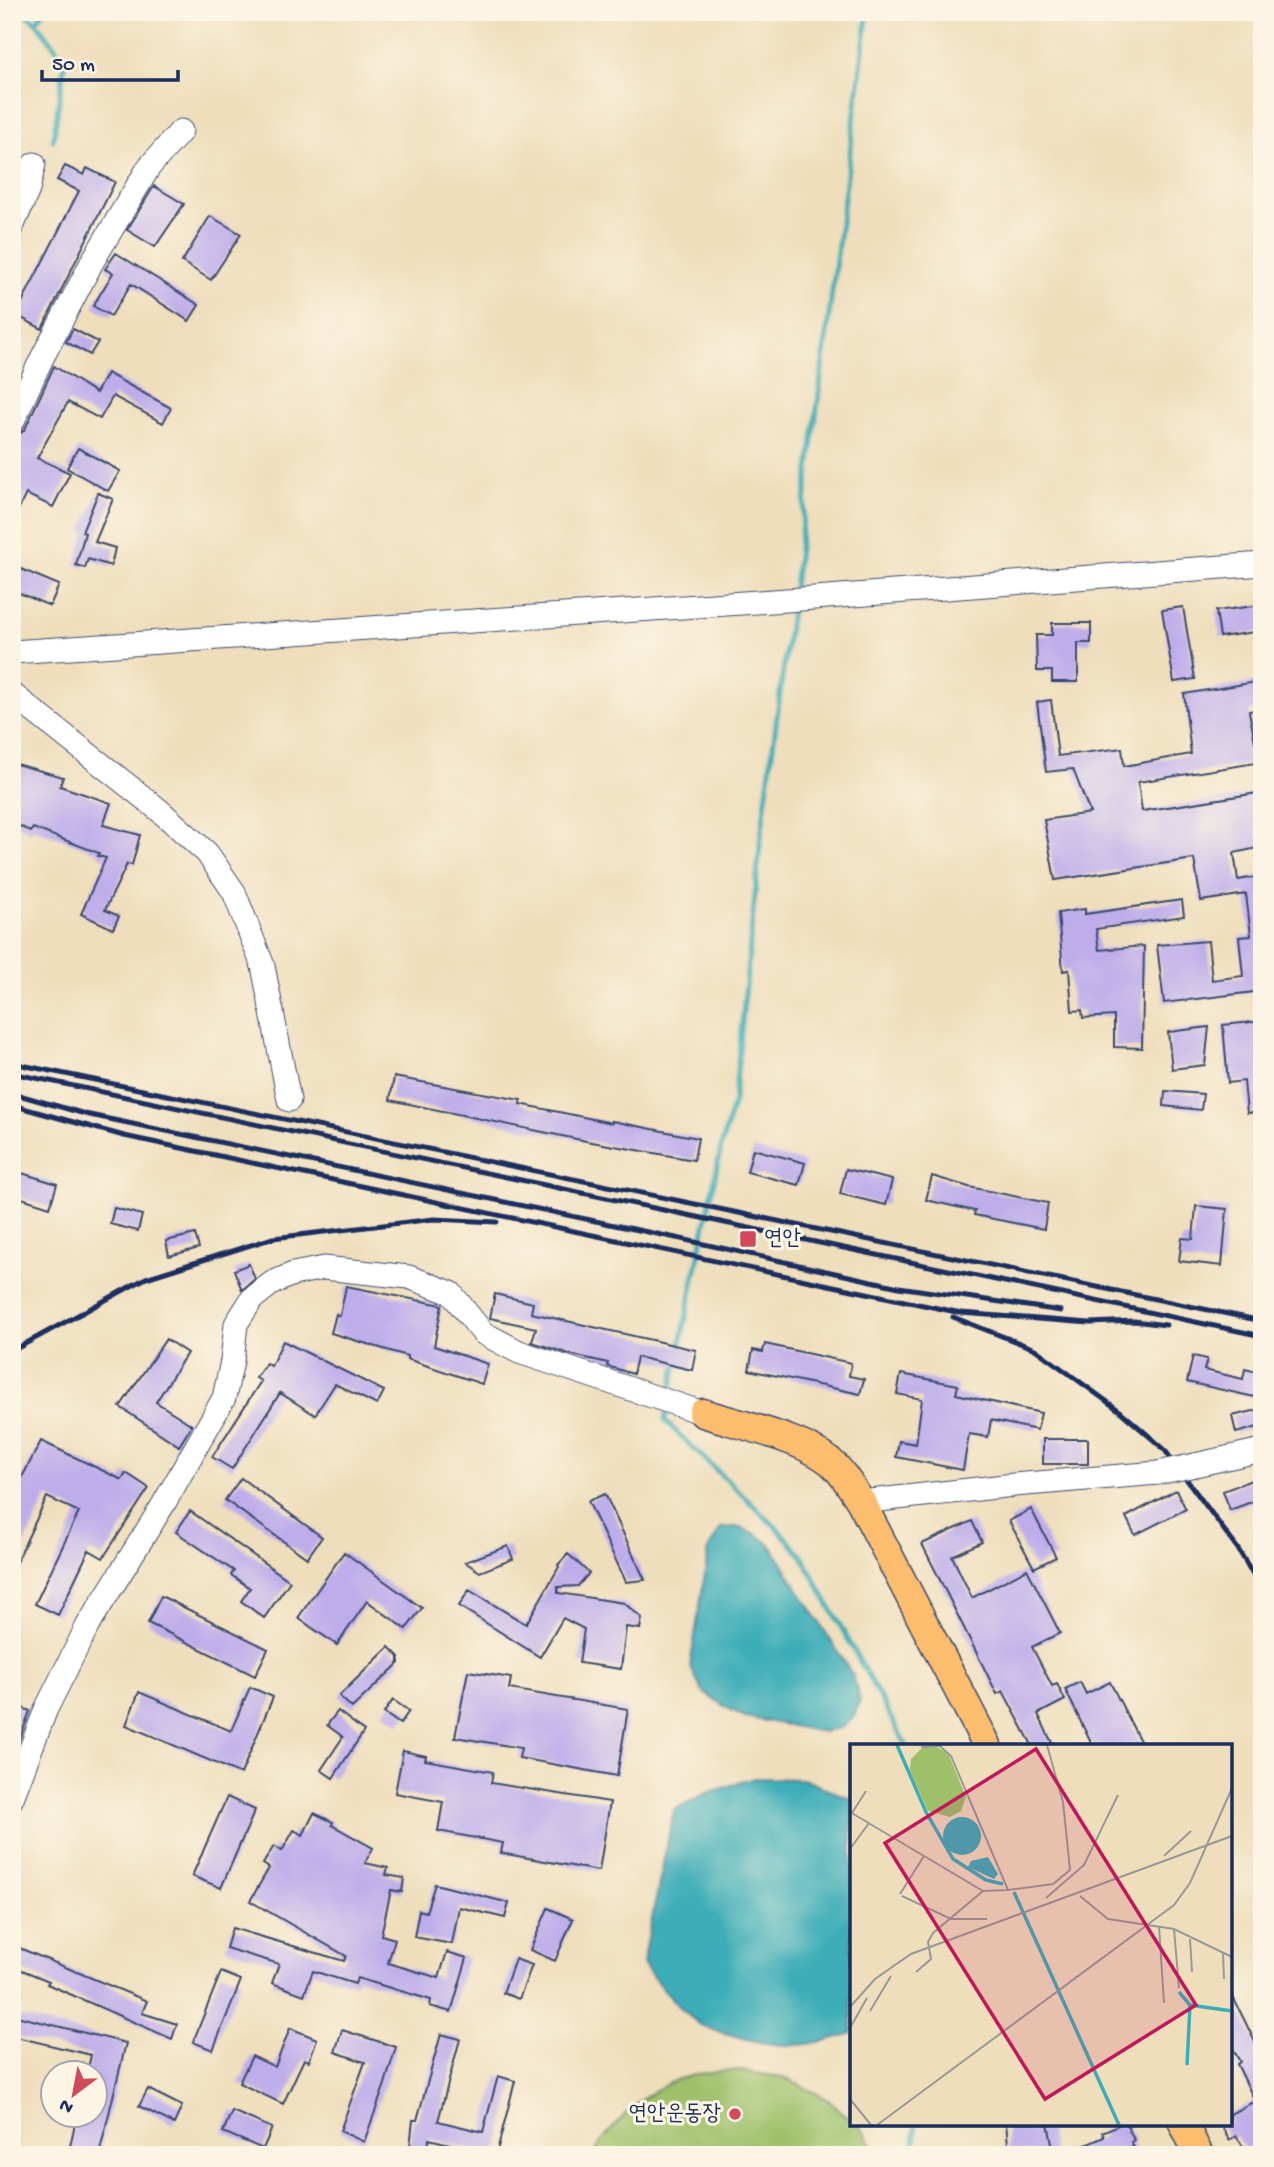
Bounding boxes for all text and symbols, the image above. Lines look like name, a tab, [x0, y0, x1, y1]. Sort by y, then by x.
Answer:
scale bar	[42, 38, 178, 82]
text: 50 m	[52, 54, 95, 79]
place label: 연안	[764, 1226, 801, 1253]
marker: 연안	[738, 1229, 758, 1249]
inset map	[850, 1744, 1232, 2125]
north arrow	[38, 2058, 108, 2128]
text: N	[55, 2092, 78, 2118]
place label: 연안운동장	[628, 2101, 721, 2128]
marker: 연안운동장	[727, 2106, 743, 2122]

